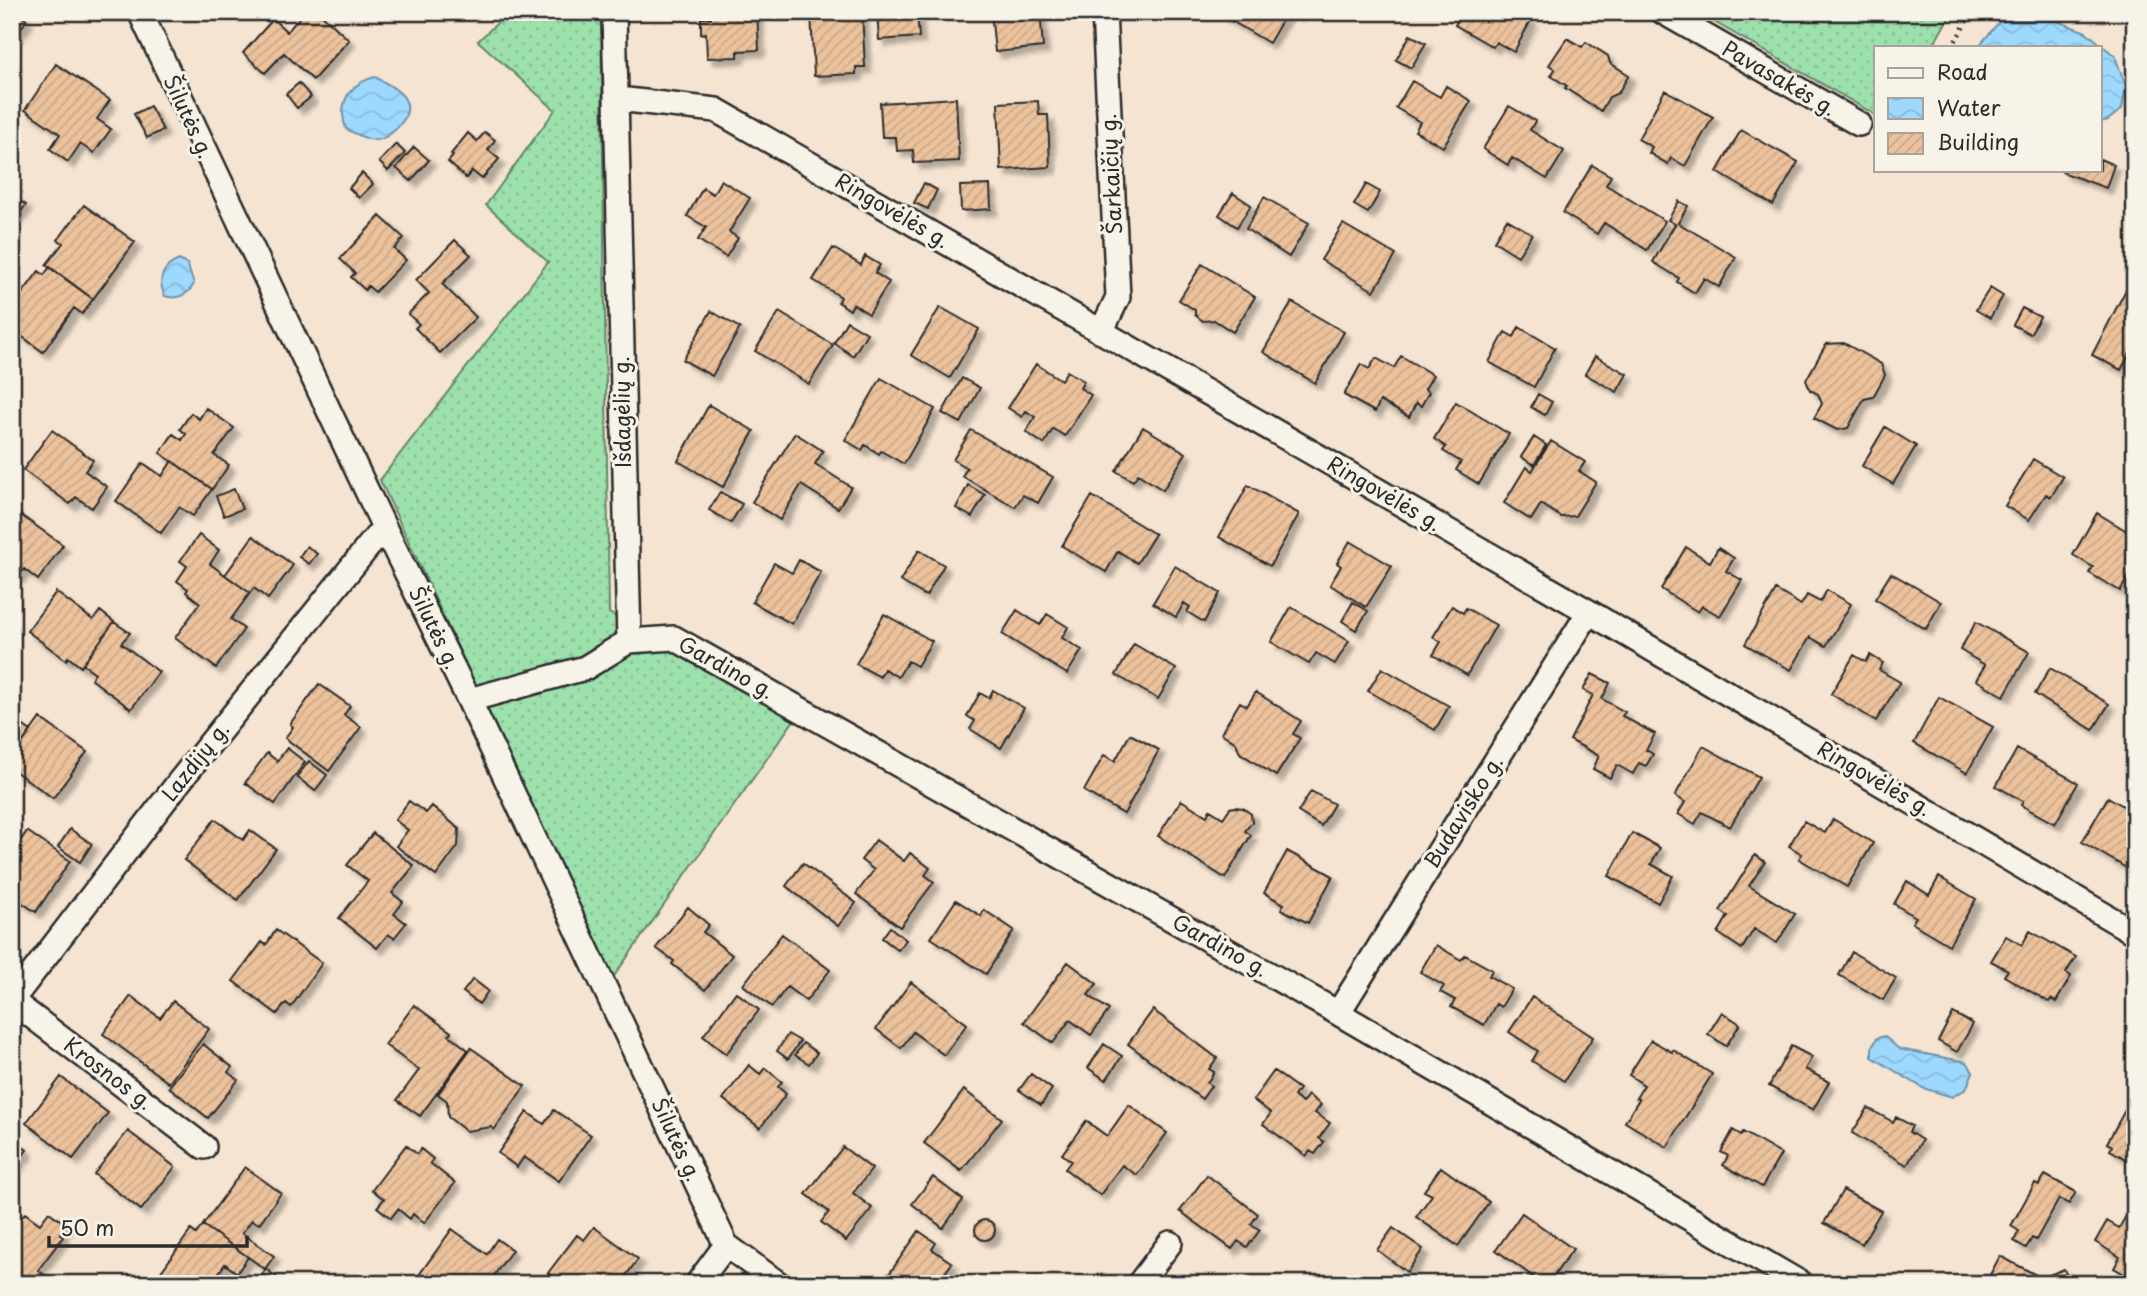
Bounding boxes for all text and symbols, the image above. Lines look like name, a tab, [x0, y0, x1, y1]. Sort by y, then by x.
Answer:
street label: Pavasakės g.	[1717, 32, 1843, 123]
legend	[1874, 46, 2102, 172]
text: Road	[1937, 55, 1988, 87]
street label: Šilutės g.	[157, 69, 223, 163]
text: Water	[1937, 91, 2001, 123]
street label: Šarkaičių g.	[1091, 113, 1129, 235]
text: Building	[1937, 125, 2019, 157]
street label: Ringovėlės g.	[830, 164, 956, 255]
street label: Išdagėlių g.	[604, 356, 638, 468]
street label: Ringovėlės g.	[1322, 447, 1448, 538]
street label: Šilutės g.	[402, 580, 470, 674]
street label: Gardino g.	[673, 627, 781, 706]
street label: Lazdijų g.	[153, 714, 236, 808]
street label: Ringovėlės g.	[1812, 732, 1938, 823]
street label: Budavisko g.	[1415, 748, 1510, 874]
street label: Gardino g.	[1167, 905, 1275, 984]
street label: Krosnos g.	[58, 1028, 161, 1117]
street label: Šilutės g.	[645, 1092, 711, 1186]
scale bar	[49, 1205, 247, 1249]
text: 50 m	[60, 1211, 114, 1243]

